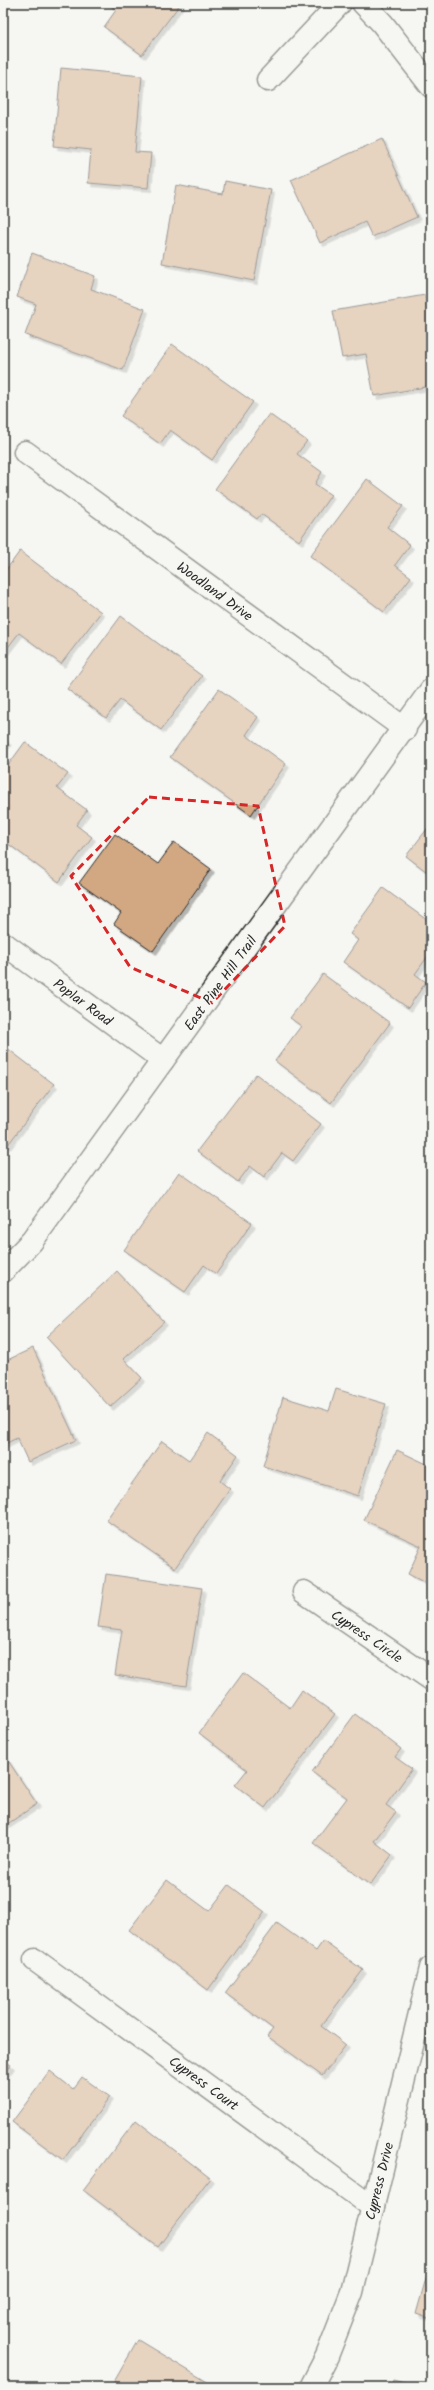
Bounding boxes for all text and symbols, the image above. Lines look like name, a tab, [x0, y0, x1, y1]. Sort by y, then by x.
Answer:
street label: Woodland Drive	[172, 556, 258, 628]
street label: East Pine Hill Trail	[179, 931, 263, 1036]
street label: Poplar Road	[48, 974, 118, 1033]
street label: Cypress Circle	[326, 1605, 407, 1669]
street label: Cypress Court	[164, 2051, 243, 2117]
street label: Cypress Drive	[360, 2139, 400, 2222]

